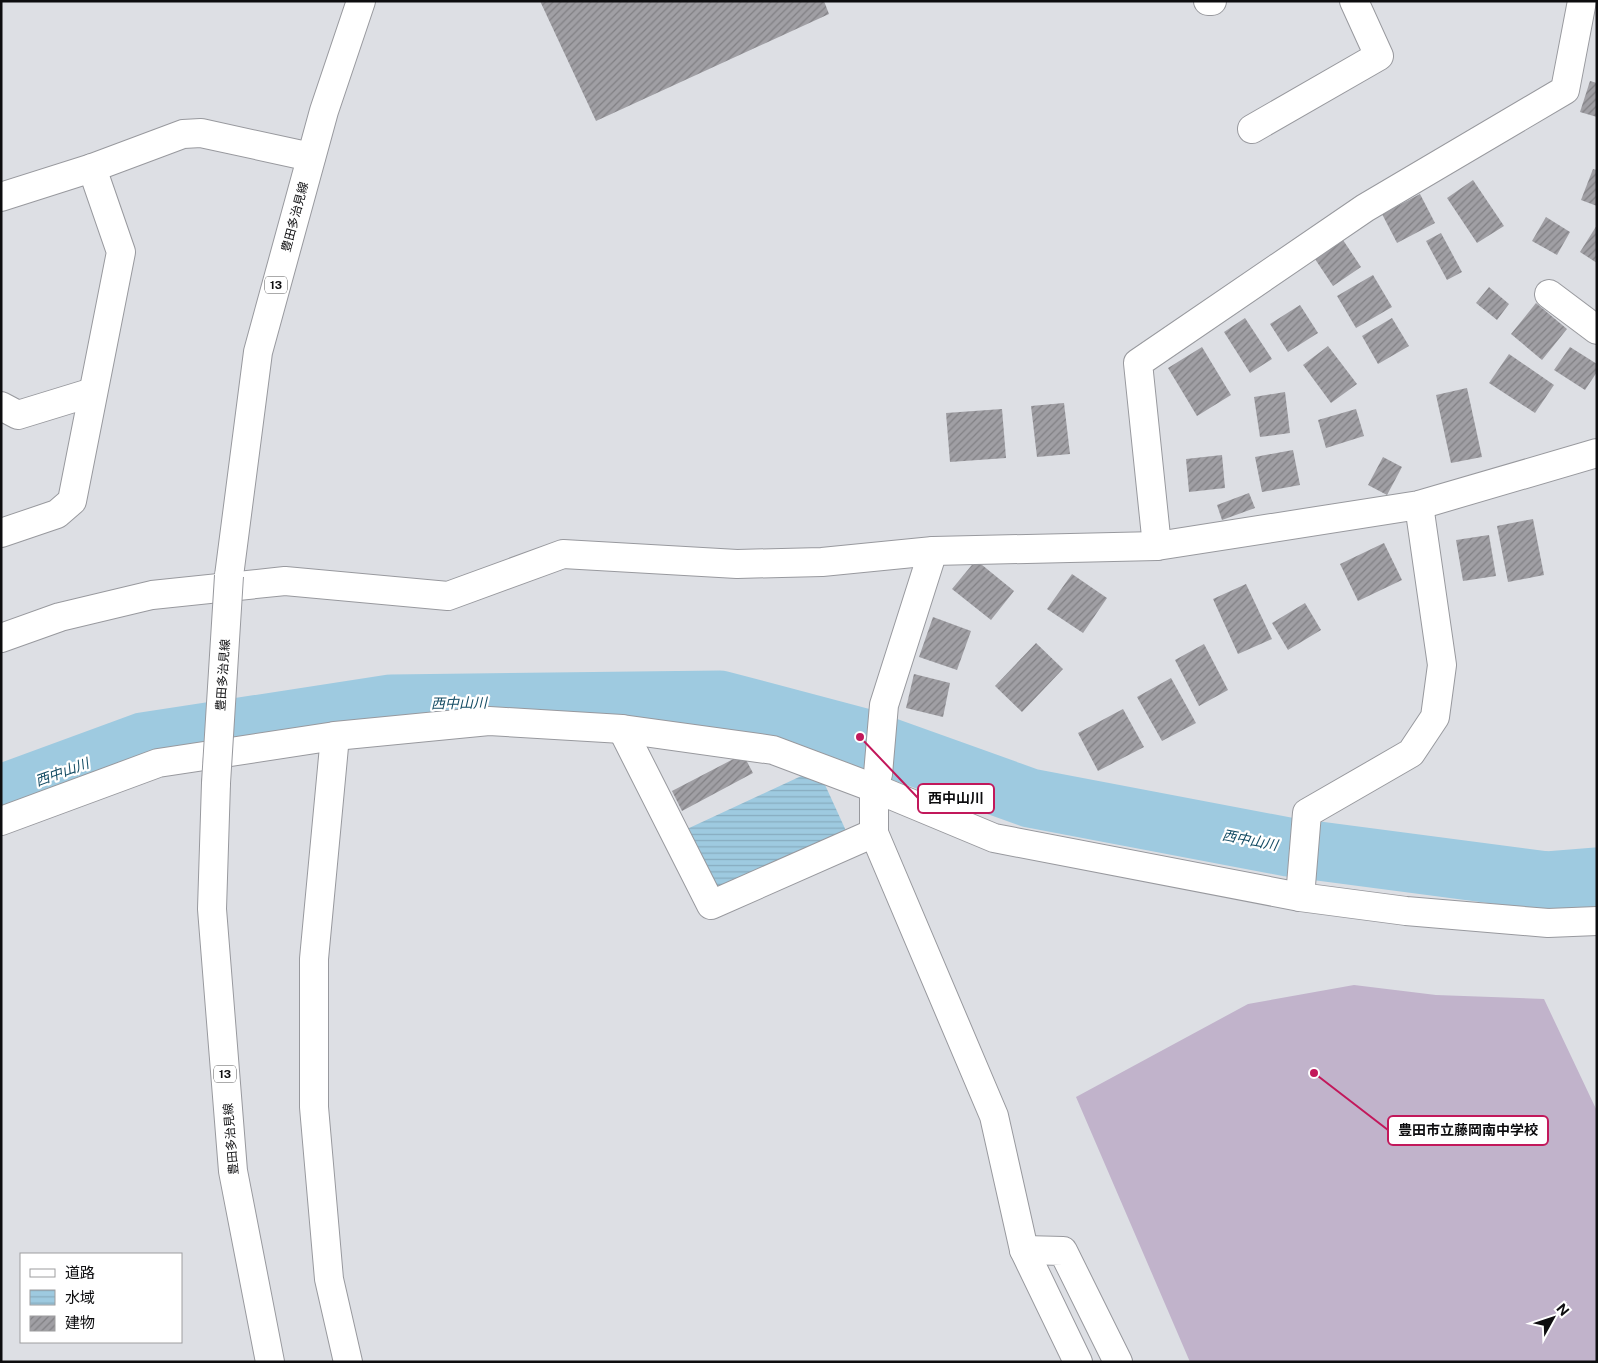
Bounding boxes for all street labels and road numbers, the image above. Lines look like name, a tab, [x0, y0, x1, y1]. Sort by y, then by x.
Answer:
street label: 豊田多治見線	[279, 180, 311, 254]
road number: 13	[265, 276, 287, 294]
street label: 豊田多治見線	[214, 639, 232, 711]
road number: 13	[214, 1066, 236, 1082]
street label: 豊田多治見線	[221, 1103, 241, 1175]

